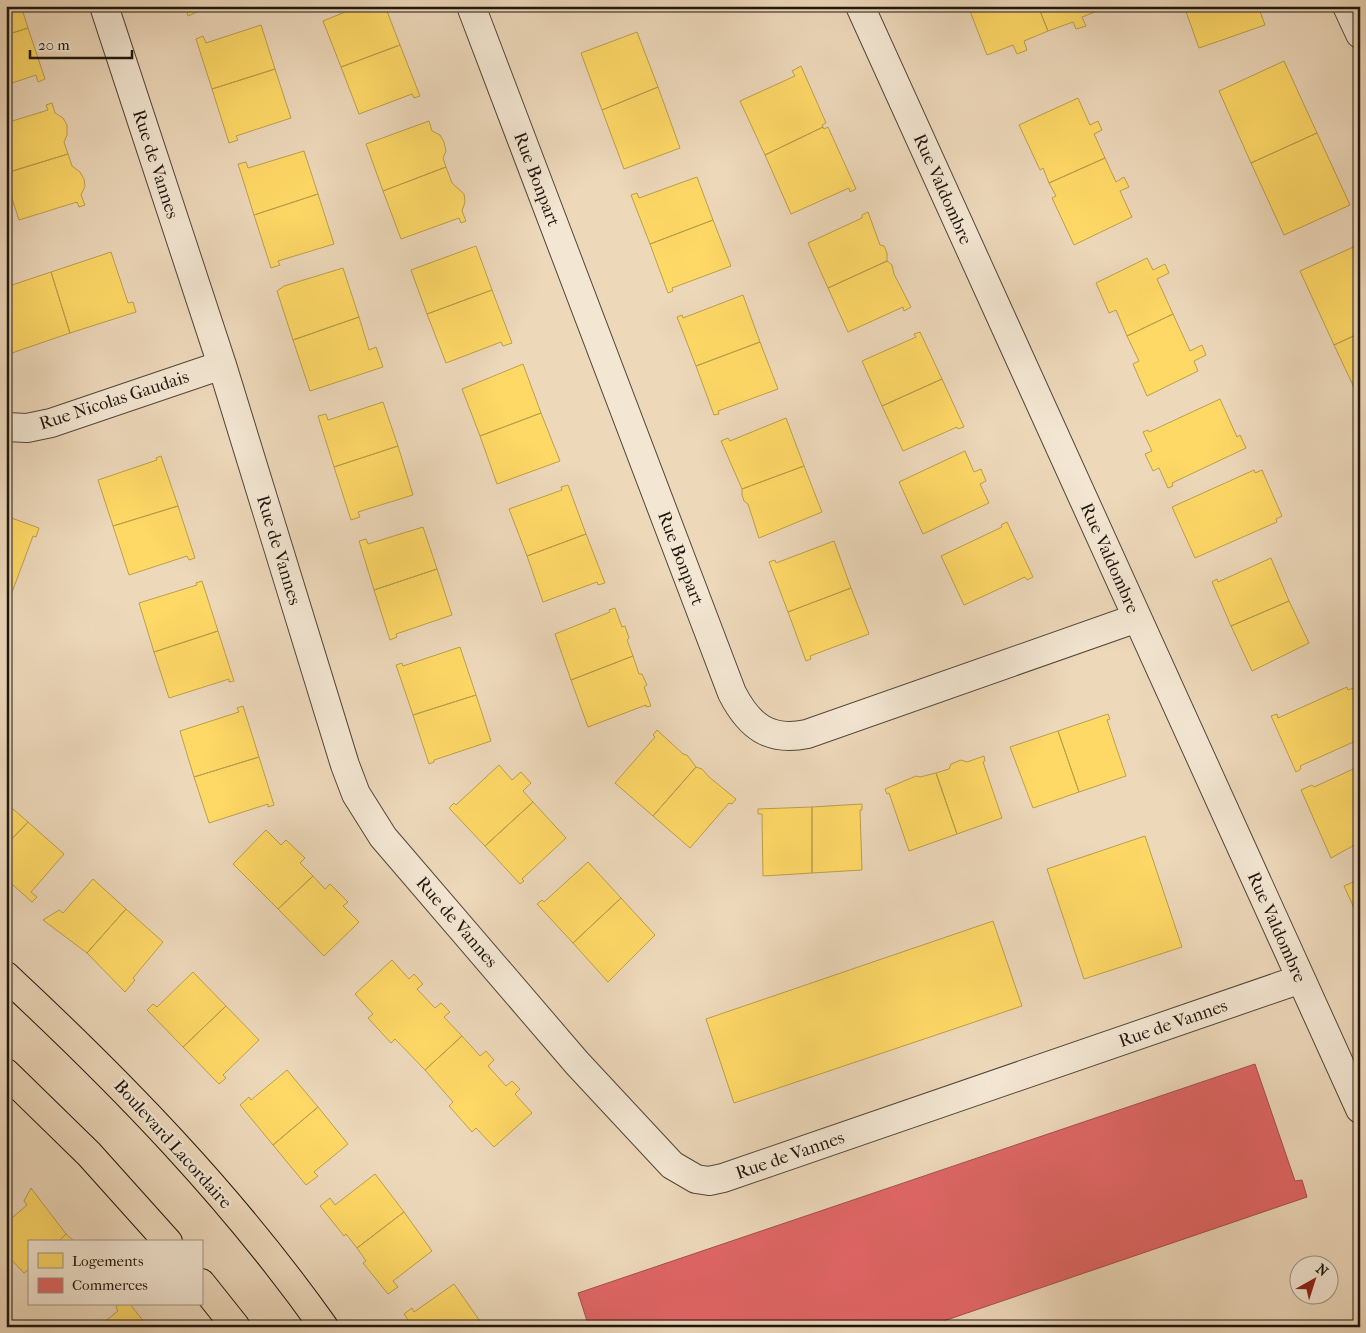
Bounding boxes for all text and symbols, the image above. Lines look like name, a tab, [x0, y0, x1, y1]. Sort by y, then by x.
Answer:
scale bar	[30, 28, 132, 60]
text: 20 m	[38, 36, 70, 54]
street label: Rue de Vannes	[128, 107, 183, 222]
street label: Rue Bonpart	[509, 129, 564, 230]
street label: Rue Valdombre	[909, 131, 976, 248]
street label: Rue Nicolas Gaudais	[37, 366, 192, 435]
street label: Rue de Vannes	[252, 493, 305, 608]
street label: Rue Valdombre	[1076, 500, 1143, 617]
street label: Rue Bonpart	[653, 508, 708, 609]
street label: Rue Valdombre	[1243, 869, 1310, 986]
street label: Rue de Vannes	[411, 873, 502, 972]
street label: Rue de Vannes	[1116, 995, 1231, 1052]
street label: Boulevard Lacordaire	[109, 1076, 236, 1213]
street label: Rue de Vannes	[733, 1127, 848, 1184]
legend	[28, 1240, 202, 1306]
text: Logements	[72, 1252, 144, 1270]
north arrow	[1288, 1256, 1338, 1306]
text: N	[1312, 1260, 1332, 1280]
text: Commerces	[72, 1276, 148, 1294]

